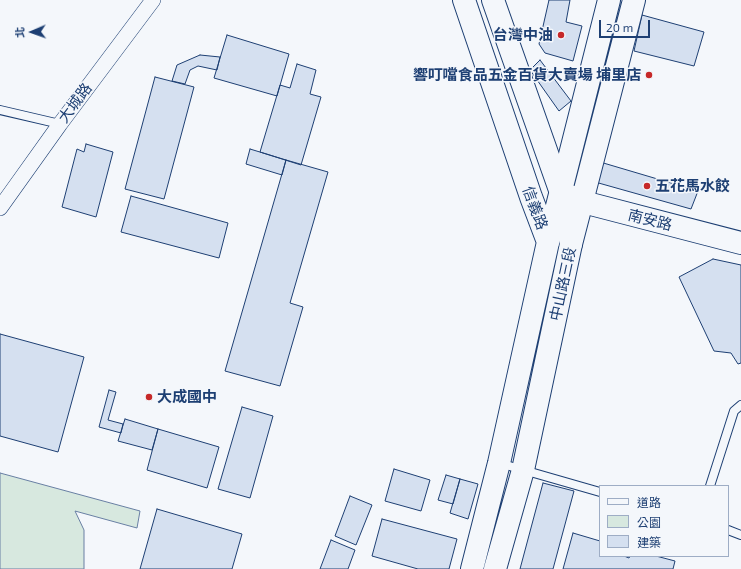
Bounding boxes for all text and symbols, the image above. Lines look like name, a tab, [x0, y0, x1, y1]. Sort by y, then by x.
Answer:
north arrow	[12, 12, 52, 52]
scale bar	[601, 12, 652, 38]
text: 20 m	[606, 20, 633, 34]
place label: 台灣中油	[493, 26, 553, 44]
text: 北	[13, 27, 26, 38]
marker: 台灣中油	[556, 30, 566, 40]
place label: 響叮噹食品五金百貨大賣場 埔里店	[413, 66, 641, 84]
marker: 響叮噹食品五金百貨大賣場 埔里店	[644, 70, 654, 80]
street label: 大城路	[54, 80, 96, 126]
place label: 五花馬水餃	[655, 177, 730, 195]
marker: 五花馬水餃	[642, 181, 652, 191]
street label: 信義路	[519, 184, 551, 232]
street label: 南安路	[626, 206, 674, 234]
street label: 中山路三段	[546, 245, 580, 323]
place label: 大成國中	[157, 388, 217, 406]
marker: 大成國中	[144, 392, 154, 402]
legend	[599, 485, 729, 557]
text: 道路	[637, 495, 661, 509]
text: 公園	[637, 515, 661, 529]
text: 建築	[637, 535, 661, 549]

